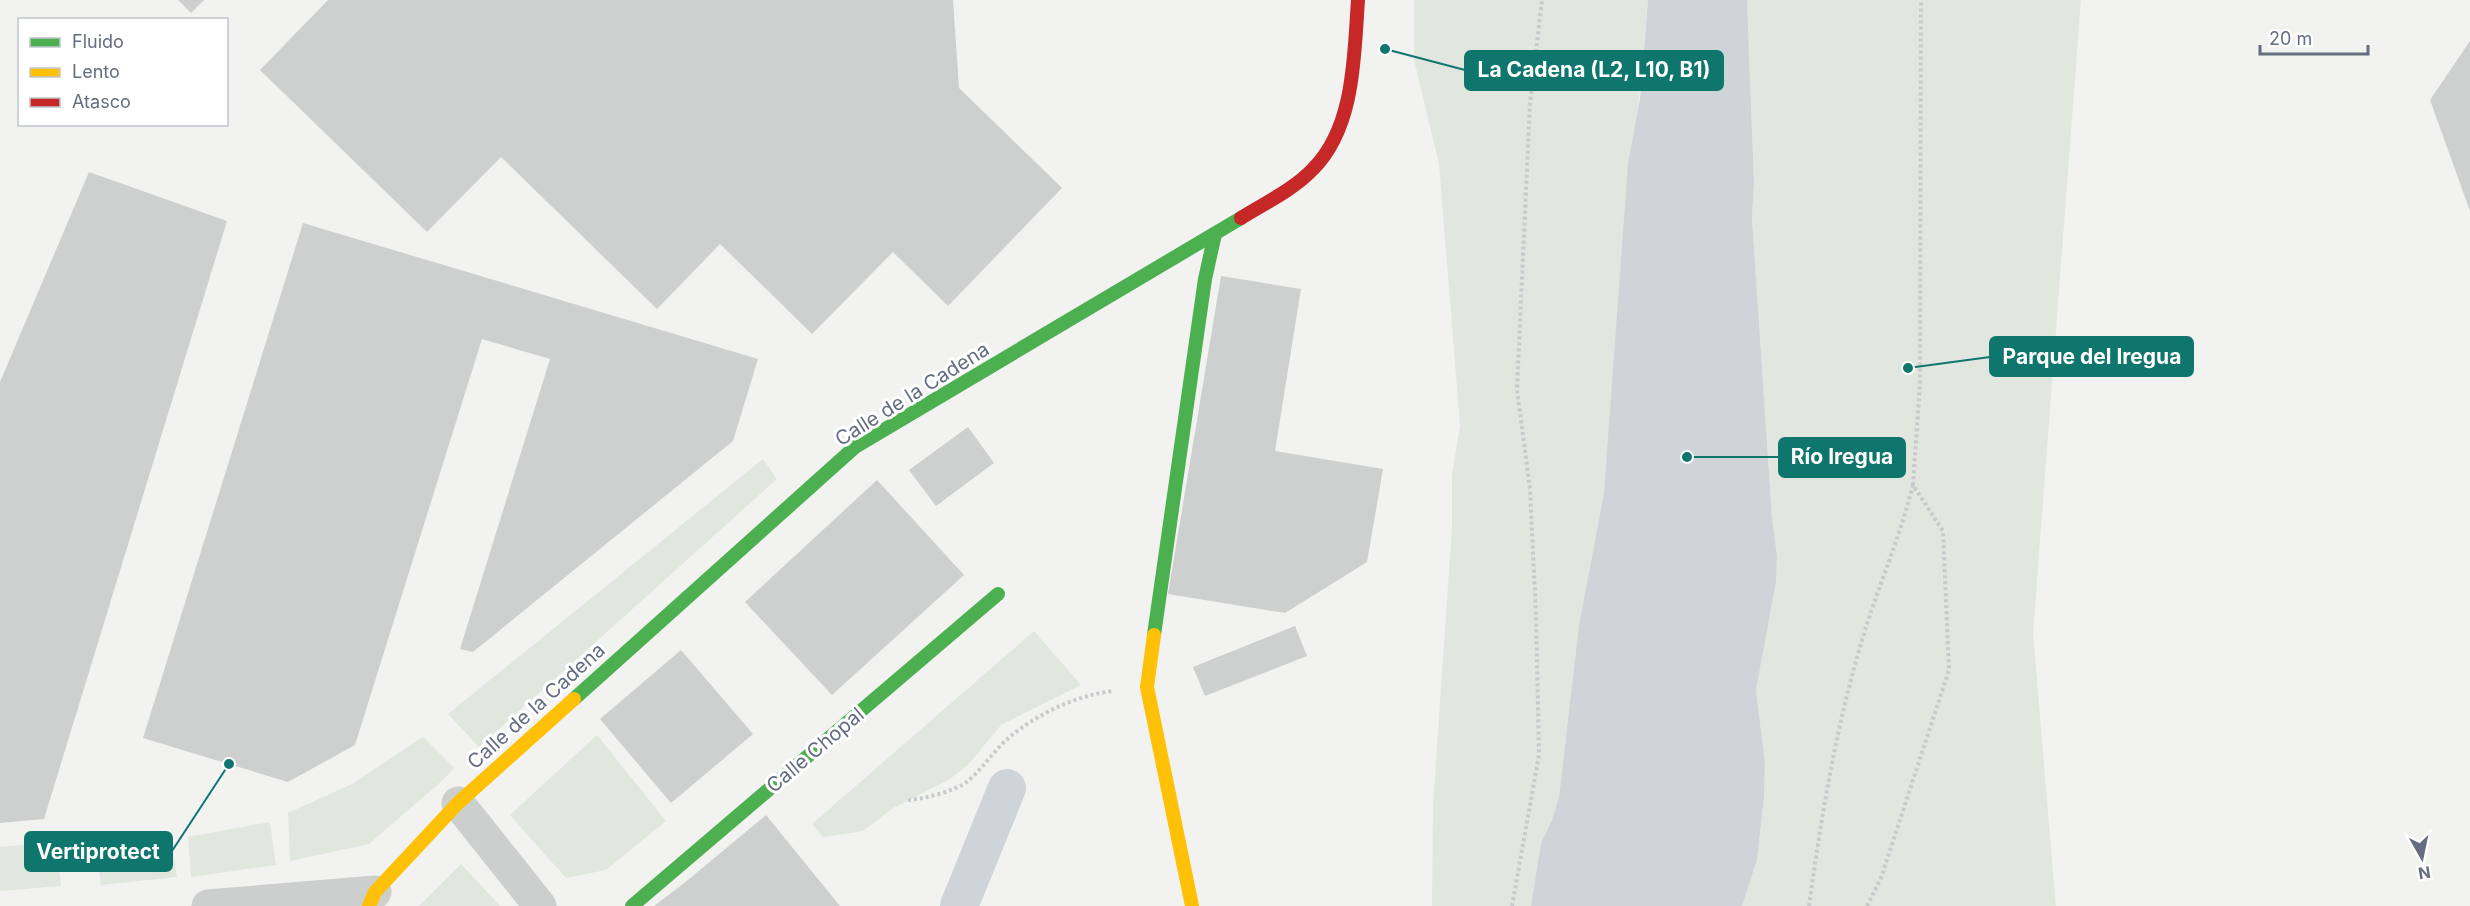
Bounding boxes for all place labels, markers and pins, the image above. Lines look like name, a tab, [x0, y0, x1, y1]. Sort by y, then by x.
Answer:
callout: La Cadena (L2, L10, B1)	[1465, 51, 1723, 90]
callout: Parque del Iregua	[1990, 337, 2193, 376]
callout: Río Iregua	[1779, 438, 1905, 477]
callout: Vertiprotect	[25, 832, 172, 871]

